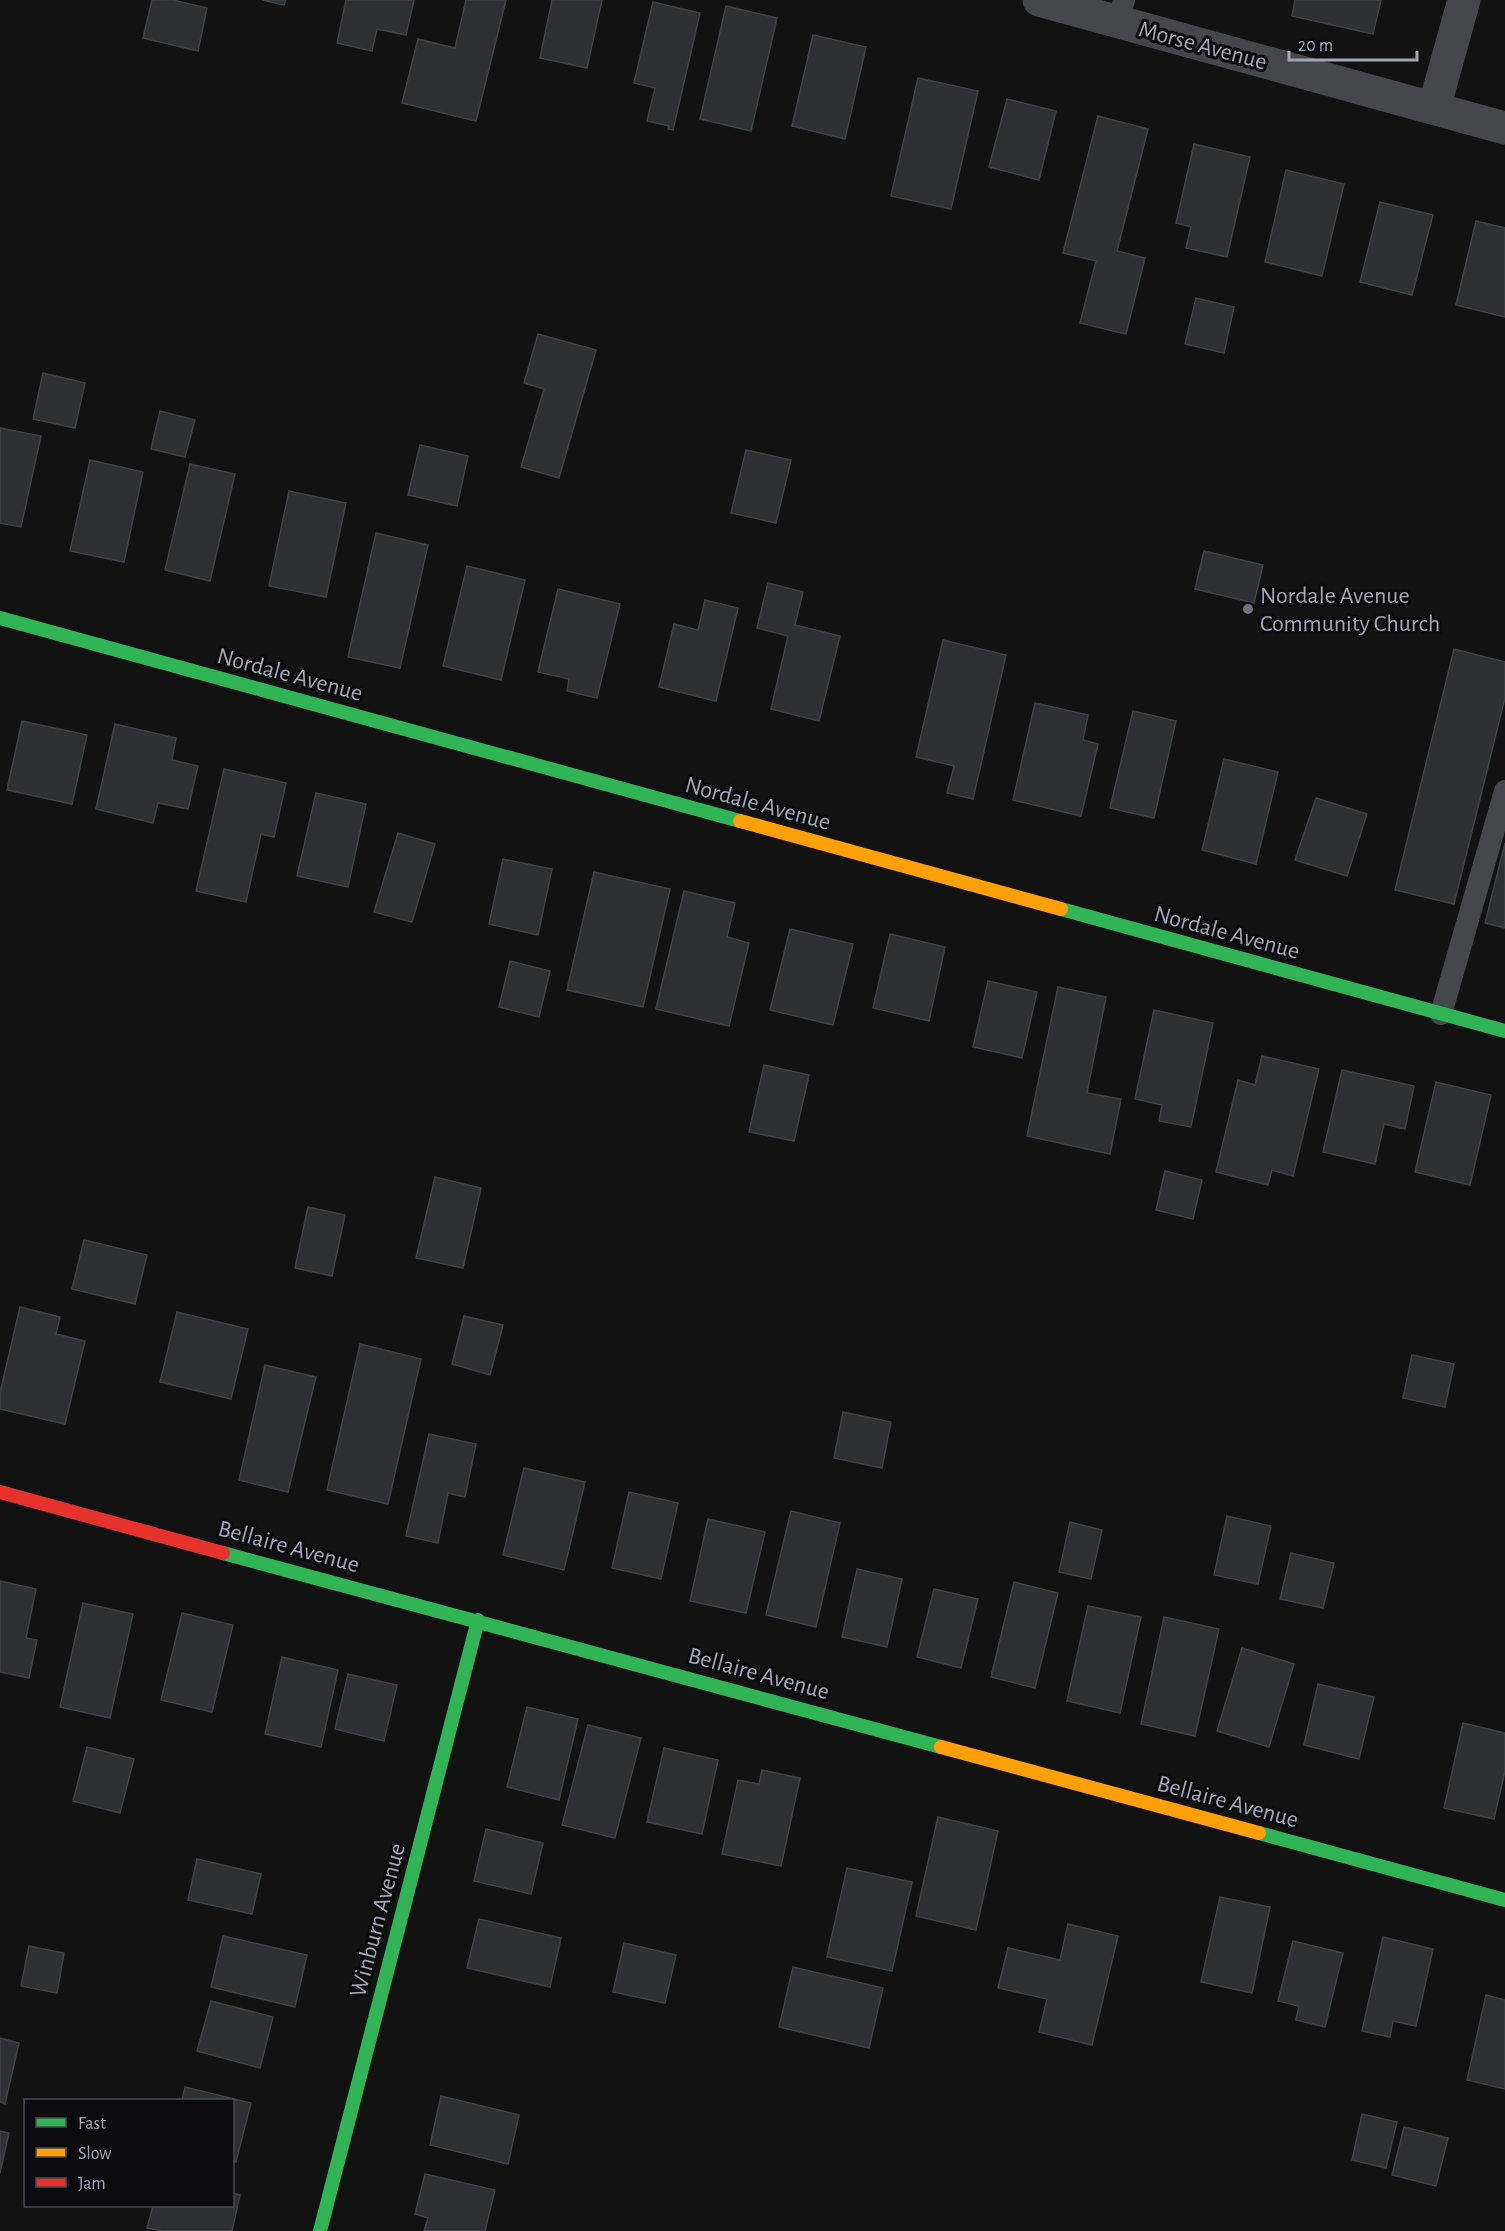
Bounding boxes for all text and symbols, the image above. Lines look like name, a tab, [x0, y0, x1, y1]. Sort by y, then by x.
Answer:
street label: Morse Avenue	[1136, 17, 1269, 75]
scale bar	[1289, 24, 1416, 62]
text: 20 m	[1298, 37, 1333, 55]
place label: Nordale Avenue Community Church	[1260, 584, 1440, 636]
marker: Nordale Avenue Community Church	[1241, 602, 1255, 616]
street label: Nordale Avenue	[214, 644, 365, 706]
street label: Nordale Avenue	[682, 773, 833, 835]
street label: Nordale Avenue	[1151, 902, 1302, 964]
street label: Bellaire Avenue	[216, 1517, 362, 1577]
street label: Bellaire Avenue	[686, 1644, 832, 1704]
street label: Bellaire Avenue	[1155, 1772, 1301, 1832]
street label: Winburn Avenue	[346, 1841, 410, 2000]
legend	[24, 2099, 234, 2207]
text: Fast	[78, 2115, 106, 2133]
text: Slow	[78, 2145, 111, 2163]
text: Jam	[78, 2175, 106, 2193]

